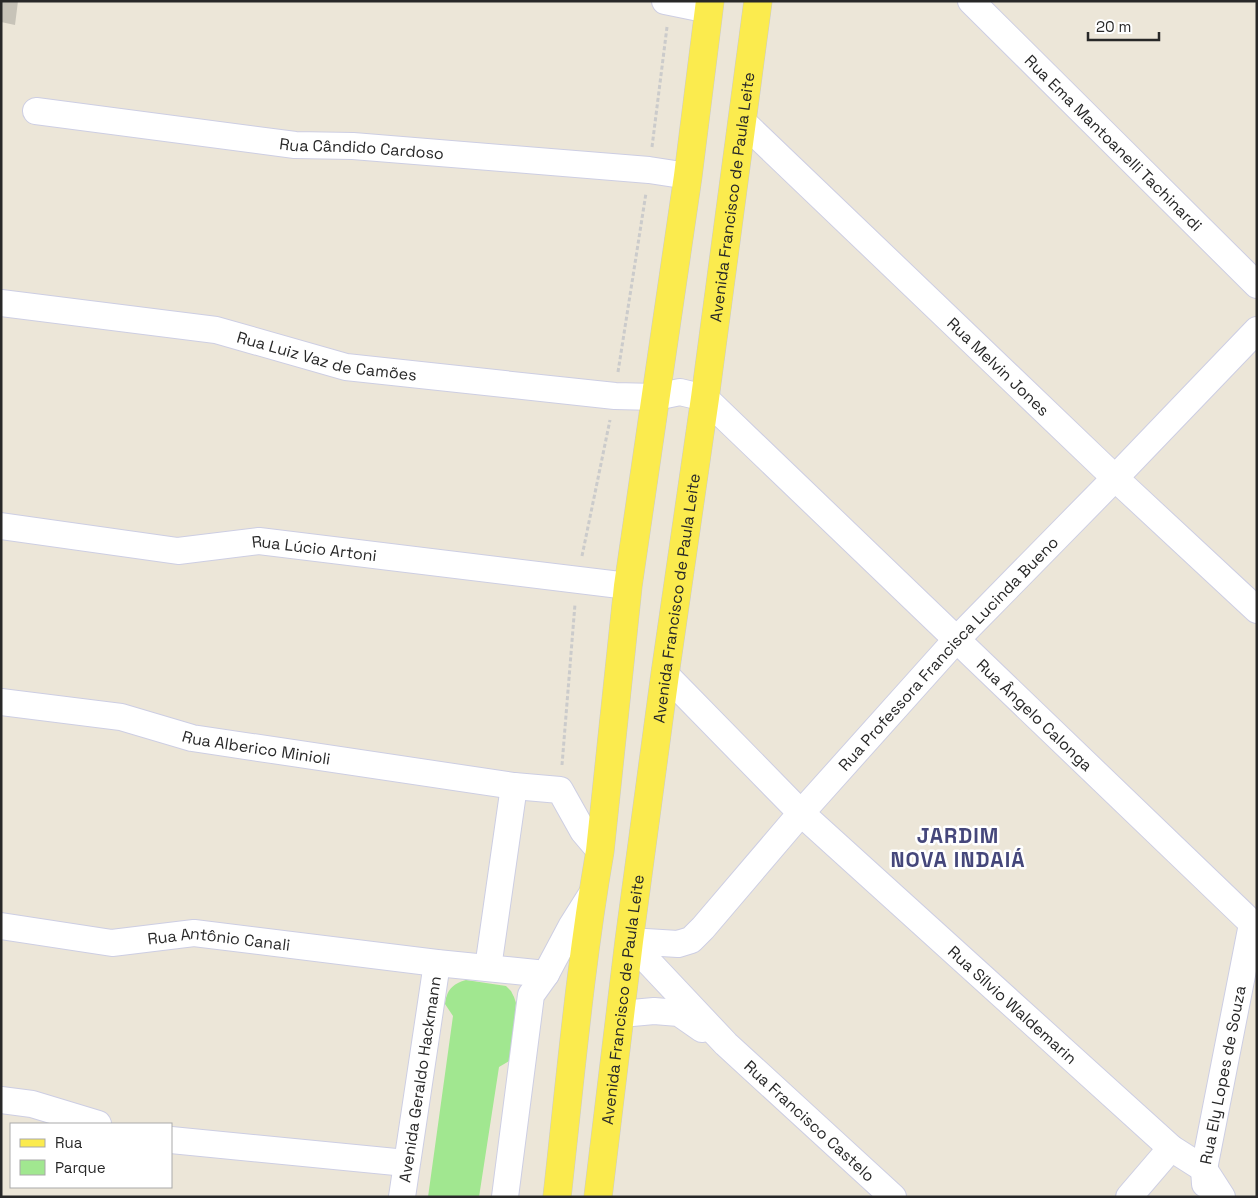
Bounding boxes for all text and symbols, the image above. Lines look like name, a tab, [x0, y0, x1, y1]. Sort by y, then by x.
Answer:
scale bar	[1088, 10, 1159, 42]
text: 20 m	[1096, 17, 1131, 36]
street label: Rua Ema Mantoanelli Tachinardi	[1020, 50, 1207, 236]
street label: Avenida Francisco de Paula Leite	[705, 71, 759, 323]
street label: Rua Cândido Cardoso	[278, 133, 445, 164]
street label: Rua Melvin Jones	[943, 313, 1054, 421]
street label: Rua Luiz Vaz de Camões	[235, 327, 418, 386]
street label: Avenida Francisco de Paula Leite	[649, 472, 705, 724]
street label: Rua Lúcio Artoni	[251, 531, 378, 566]
street label: Rua Professora Francisca Lucinda Bueno	[834, 532, 1063, 775]
street label: Rua Ângelo Calonga	[972, 654, 1097, 776]
street label: Rua Alberico Minioli	[179, 726, 332, 769]
district label: JARDIM NOVA INDAIÁ	[890, 822, 1026, 873]
street label: Avenida Francisco de Paula Leite	[597, 873, 649, 1126]
street label: Rua Antônio Canali	[146, 923, 291, 956]
street label: Rua Sílvio Waldemarin	[943, 941, 1081, 1069]
street label: Avenida Geraldo Hackmann	[394, 975, 446, 1184]
street label: Rua Ely Lopes de Souza	[1195, 984, 1251, 1166]
street label: Rua Francisco Castelo	[740, 1056, 879, 1186]
legend	[10, 1123, 172, 1188]
text: Rua	[55, 1133, 83, 1152]
text: Parque	[55, 1158, 106, 1177]

